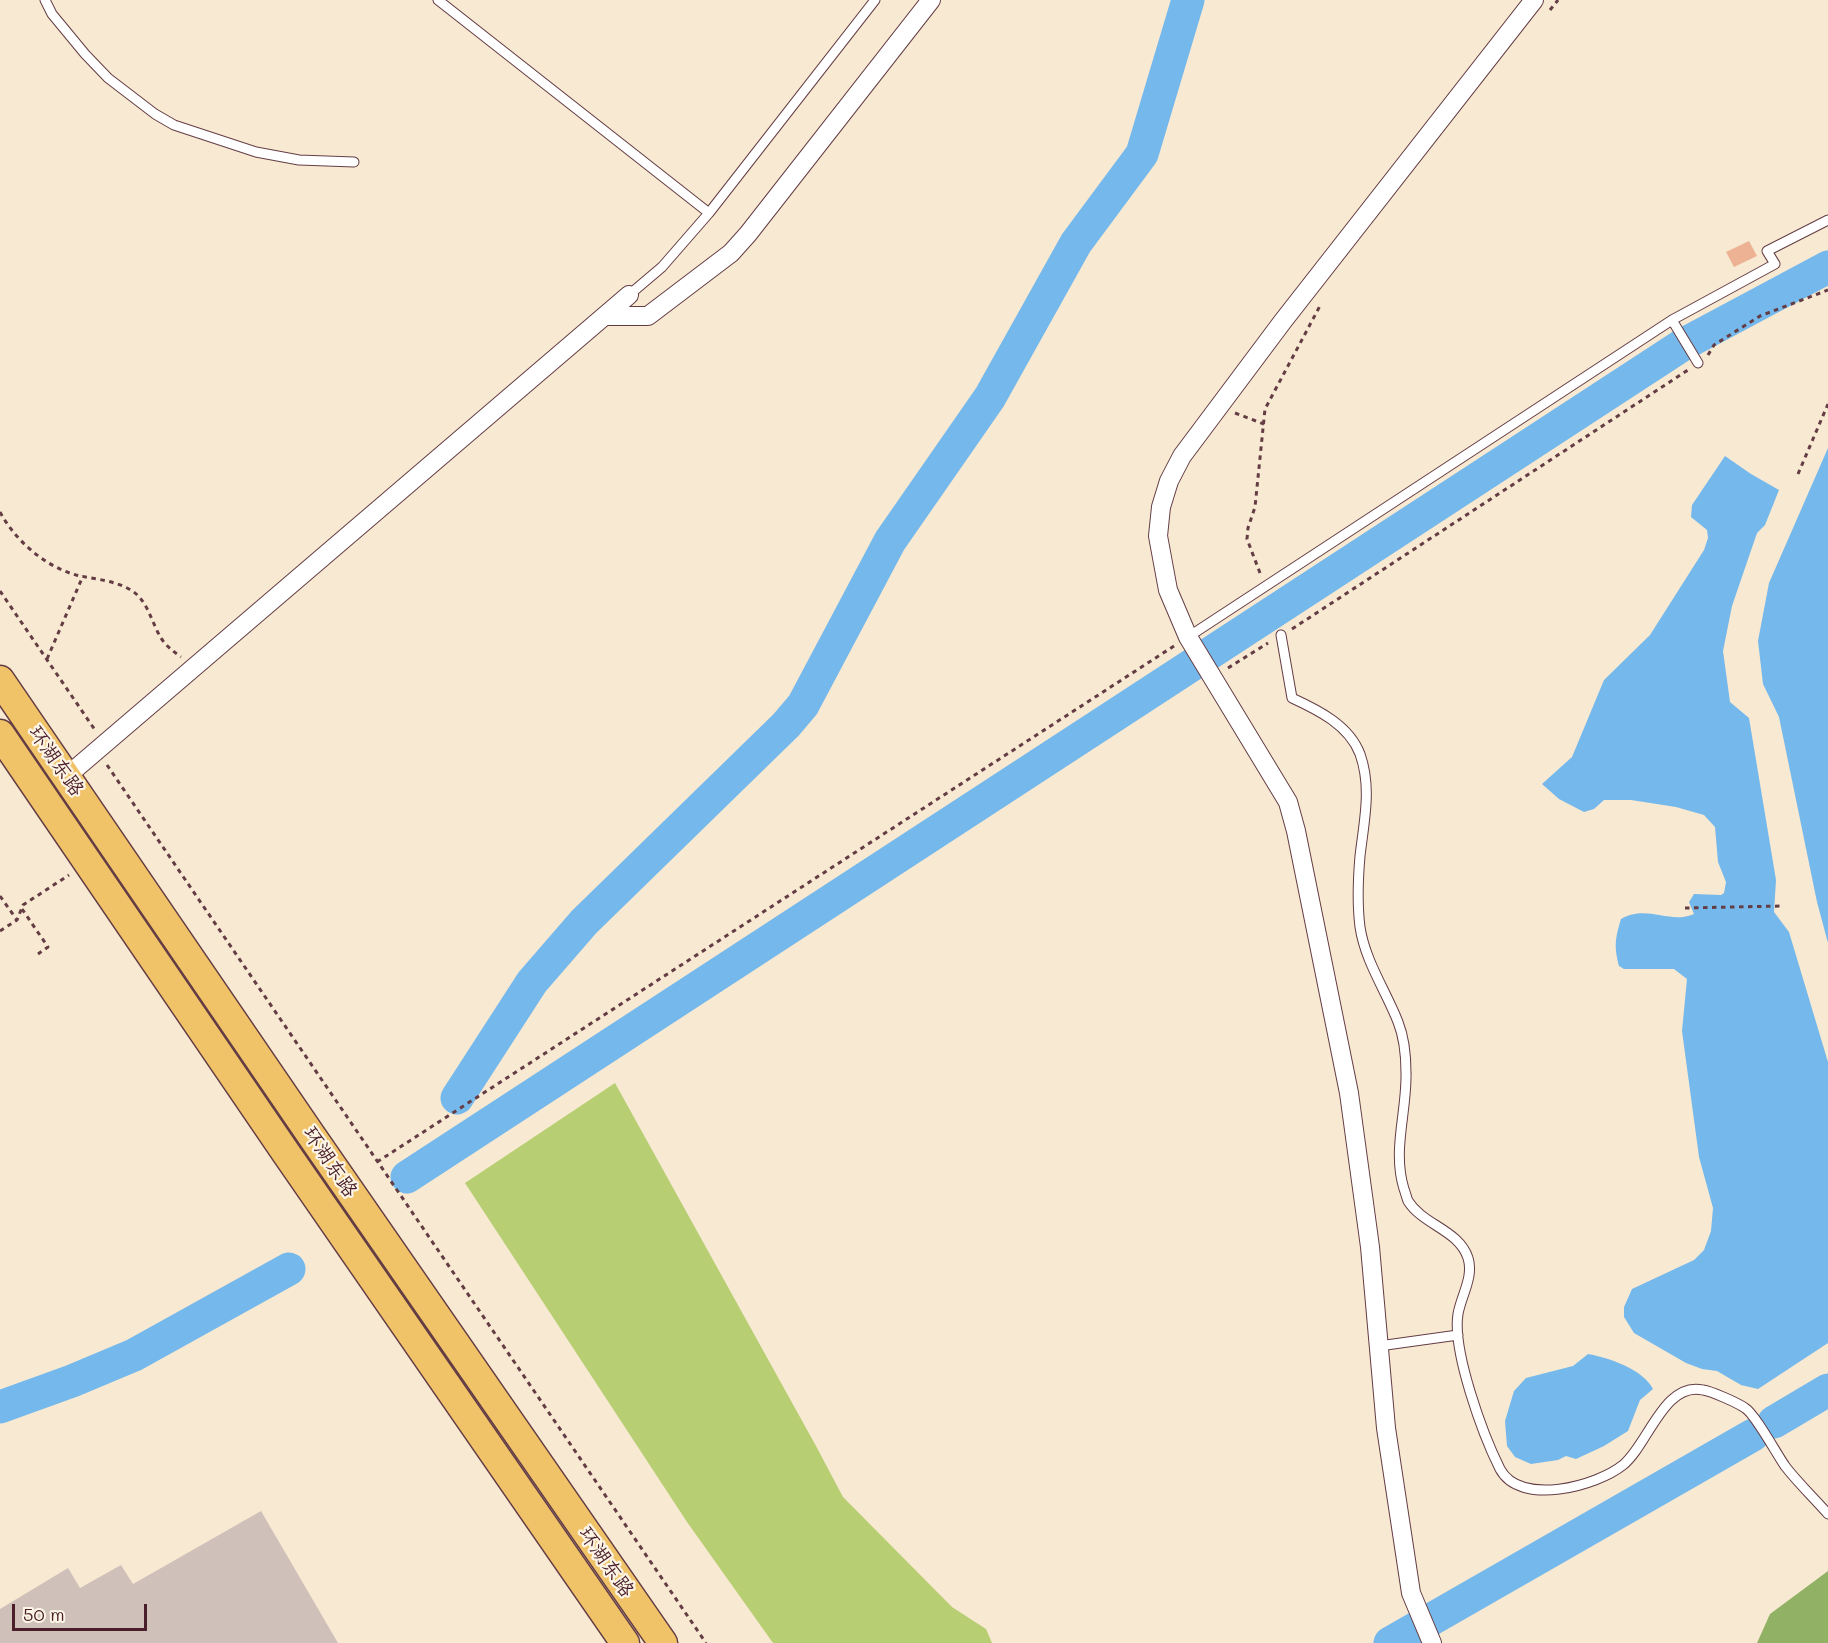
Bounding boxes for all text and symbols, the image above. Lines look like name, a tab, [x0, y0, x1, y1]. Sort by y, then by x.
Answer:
street label: 环湖东路	[23, 721, 89, 801]
street label: 环湖东路	[298, 1122, 362, 1202]
street label: 环湖东路	[573, 1522, 639, 1602]
scale bar	[15, 1592, 150, 1630]
text: 50 m	[23, 1602, 65, 1626]

